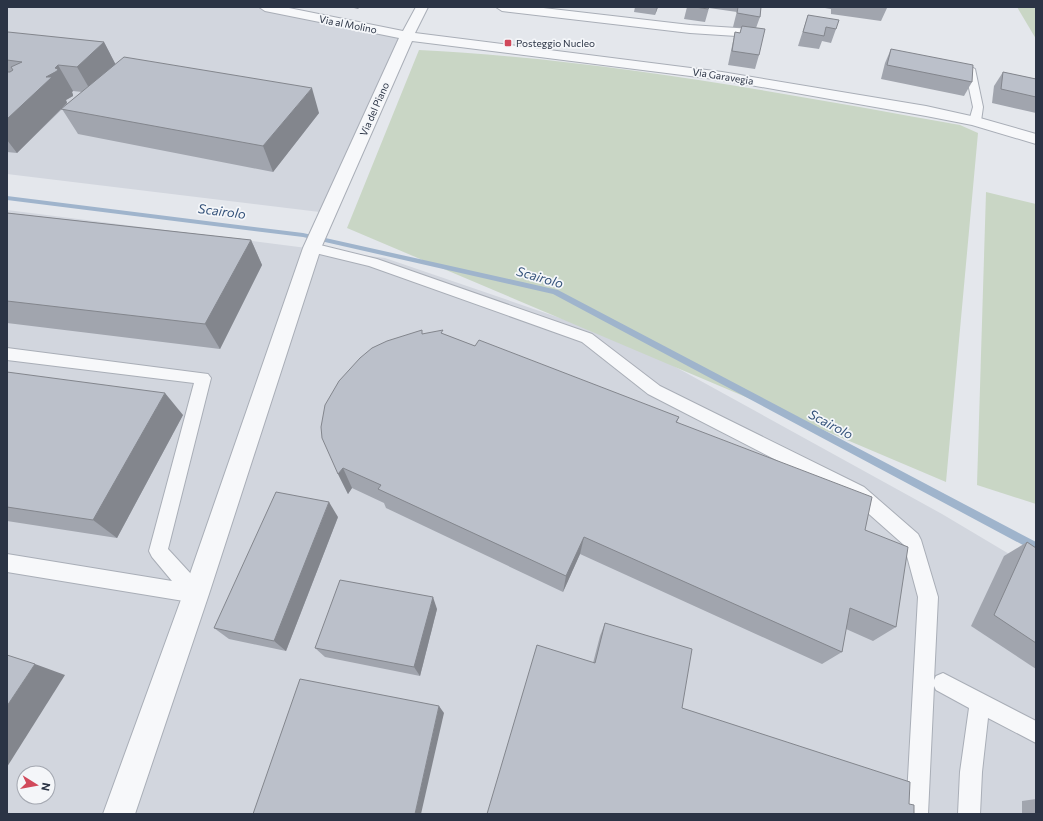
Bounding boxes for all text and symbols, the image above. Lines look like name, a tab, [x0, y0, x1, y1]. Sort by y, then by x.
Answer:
street label: Via al Molino	[318, 13, 378, 35]
place label: Posteggio Nucleo	[516, 37, 595, 49]
marker: Posteggio Nucleo	[503, 38, 513, 48]
street label: Via Garavegia	[692, 65, 754, 87]
street label: Via del Piano	[357, 80, 391, 138]
water label: Scairolo	[197, 200, 247, 222]
water label: Scairolo	[515, 263, 565, 291]
water label: Scairolo	[806, 406, 856, 442]
north arrow	[16, 765, 56, 805]
text: N	[39, 782, 53, 792]

